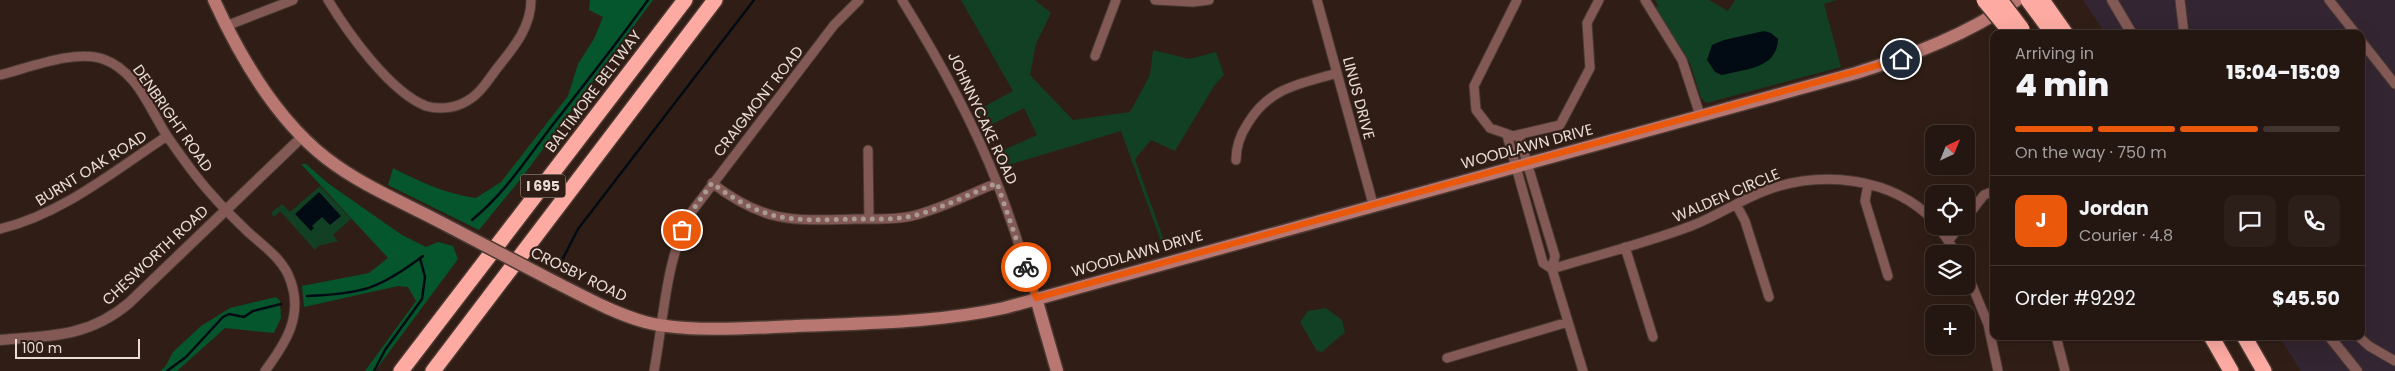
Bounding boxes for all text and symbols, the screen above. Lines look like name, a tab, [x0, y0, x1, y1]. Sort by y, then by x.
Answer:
street label: BALTIMORE BELTWAY	[540, 25, 646, 156]
pin	[1880, 38, 1922, 80]
street label: CRAIGMONT ROAD	[708, 41, 808, 161]
text: Arriving in	[2015, 42, 2094, 65]
icon: home	[1887, 45, 1915, 73]
street label: JOHNNYCAKE ROAD	[943, 48, 1023, 188]
street label: LINUS DRIVE	[1338, 54, 1380, 142]
text: 15:04–15:09	[2226, 59, 2340, 86]
street label: DENBRIGHT ROAD	[128, 60, 218, 176]
text: 4 min	[2015, 62, 2109, 107]
street label: WOODLAWN DRIVE	[1459, 118, 1595, 174]
street label: BURNT OAK ROAD	[31, 125, 151, 211]
north arrow	[1925, 125, 1975, 175]
map controls	[1925, 125, 1975, 355]
text: On the way · 750 m	[2015, 141, 2167, 164]
street label: WALDEN CIRCLE	[1669, 163, 1783, 227]
road number: I 695	[520, 175, 566, 198]
button: locate	[1925, 185, 1975, 235]
text: Jordan	[2079, 195, 2149, 222]
button: chat	[2224, 195, 2276, 247]
button: phone	[2288, 195, 2340, 247]
street label: CHESWORTH ROAD	[97, 200, 213, 310]
text: J	[2036, 207, 2046, 234]
pin	[661, 209, 703, 251]
icon: bag	[668, 216, 696, 244]
street label: WOODLAWN DRIVE	[1069, 224, 1205, 282]
text: Courier · 4.8	[2079, 224, 2173, 247]
street label: CROSBY ROAD	[527, 242, 631, 306]
courier	[1001, 242, 1051, 292]
button: layers	[1925, 245, 1975, 295]
icon: bike	[1012, 253, 1040, 281]
text: Order #9292	[2015, 285, 2136, 312]
text: $45.50	[2272, 285, 2340, 312]
button: +	[1925, 305, 1975, 355]
scale bar	[15, 336, 140, 359]
text: 100 m	[22, 338, 62, 358]

